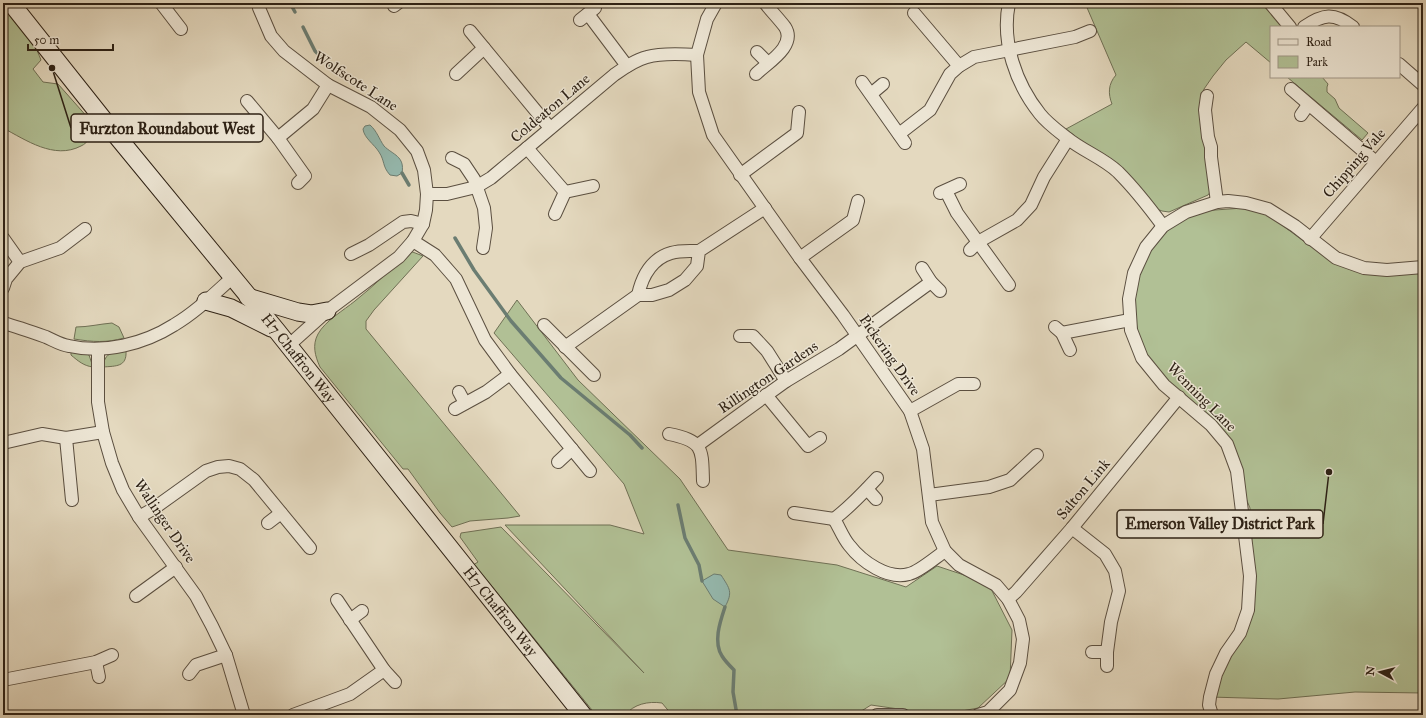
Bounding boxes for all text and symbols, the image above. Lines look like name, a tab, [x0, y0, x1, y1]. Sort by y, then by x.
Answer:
scale bar	[28, 26, 113, 52]
legend	[1270, 26, 1400, 78]
text: 50 m	[34, 33, 59, 47]
text: Road	[1306, 35, 1332, 49]
street label: Wolfscote Lane	[311, 47, 401, 115]
text: Park	[1306, 55, 1328, 69]
street label: Coldeaton Lane	[507, 70, 593, 146]
callout: Furzton Roundabout West	[71, 114, 263, 142]
text: Furzton Roundabout West	[79, 119, 255, 138]
street label: Chipping Vale	[1319, 125, 1389, 201]
street label: H7 Chaffron Way	[257, 310, 340, 407]
street label: Pickering Drive	[855, 311, 925, 399]
street label: Rillington Gardens	[715, 337, 821, 417]
street label: Wenning Lane	[1164, 359, 1240, 435]
street label: Salton Link	[1052, 455, 1114, 523]
street label: Wallinger Drive	[130, 476, 200, 566]
callout: Emerson Valley District Park	[1117, 510, 1323, 538]
text: Emerson Valley District Park	[1125, 514, 1316, 534]
street label: H7 Chaffron Way	[459, 563, 542, 661]
north arrow	[1360, 652, 1400, 692]
text: N	[1364, 665, 1378, 676]

